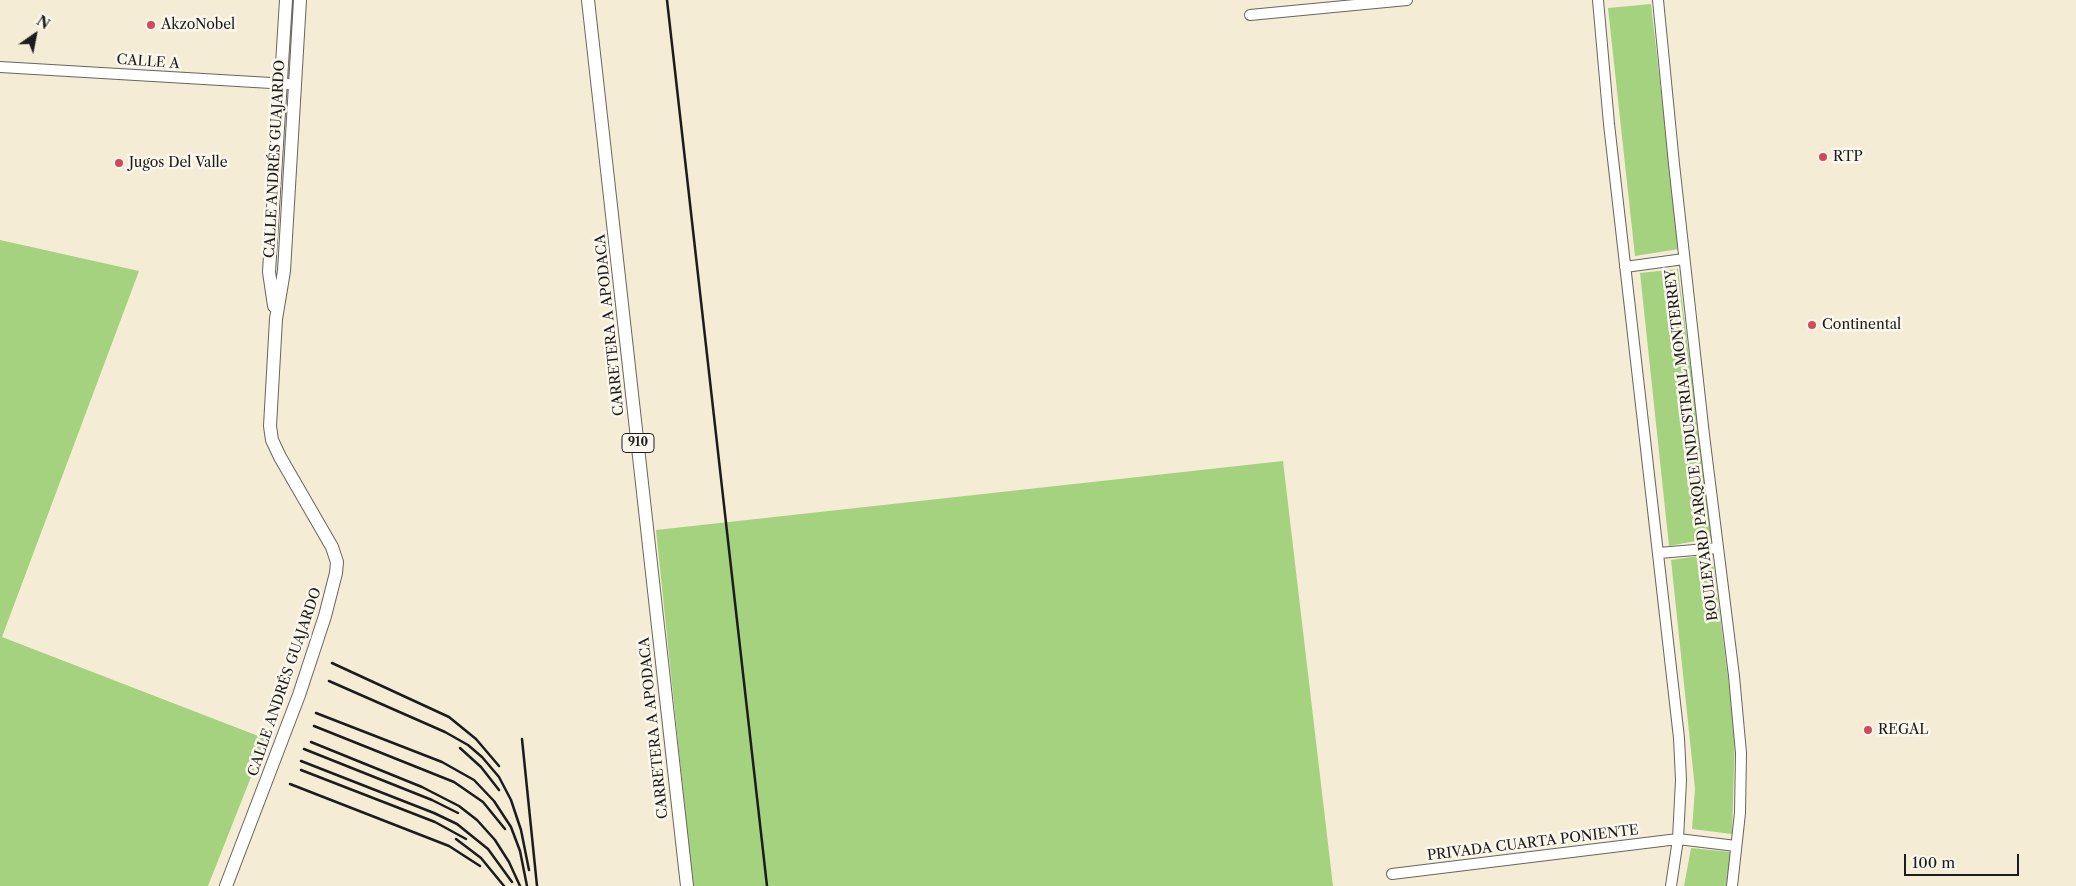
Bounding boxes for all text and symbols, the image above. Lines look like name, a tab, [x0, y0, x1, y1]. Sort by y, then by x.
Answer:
north arrow	[10, 10, 60, 60]
text: N	[33, 12, 53, 33]
place label: AkzoNobel	[161, 17, 235, 33]
marker: AkzoNobel	[145, 19, 157, 31]
street label: CALLE A	[116, 51, 180, 73]
street label: CALLE ANDRÉS GUAJARDO	[261, 59, 289, 259]
place label: RTP	[1833, 149, 1863, 165]
marker: RTP	[1817, 151, 1829, 163]
place label: Jugos Del Valle	[129, 155, 228, 171]
marker: Jugos Del Valle	[113, 157, 125, 169]
street label: CARRETERA A APODACA	[592, 233, 628, 417]
street label: BOULEVARD PARQUE INDUSTRIAL MONTERREY	[1662, 268, 1722, 622]
place label: Continental	[1822, 317, 1901, 333]
marker: Continental	[1806, 319, 1818, 331]
road number: 910	[622, 433, 654, 452]
street label: CALLE ANDRÉS GUAJARDO	[245, 585, 325, 779]
street label: CARRETERA A APODACA	[636, 636, 672, 820]
place label: REGAL	[1878, 722, 1929, 738]
marker: REGAL	[1862, 724, 1874, 736]
street label: PRIVADA CUARTA PONIENTE	[1426, 822, 1640, 864]
scale bar	[1906, 844, 2021, 876]
text: 100 m	[1912, 853, 1955, 872]

